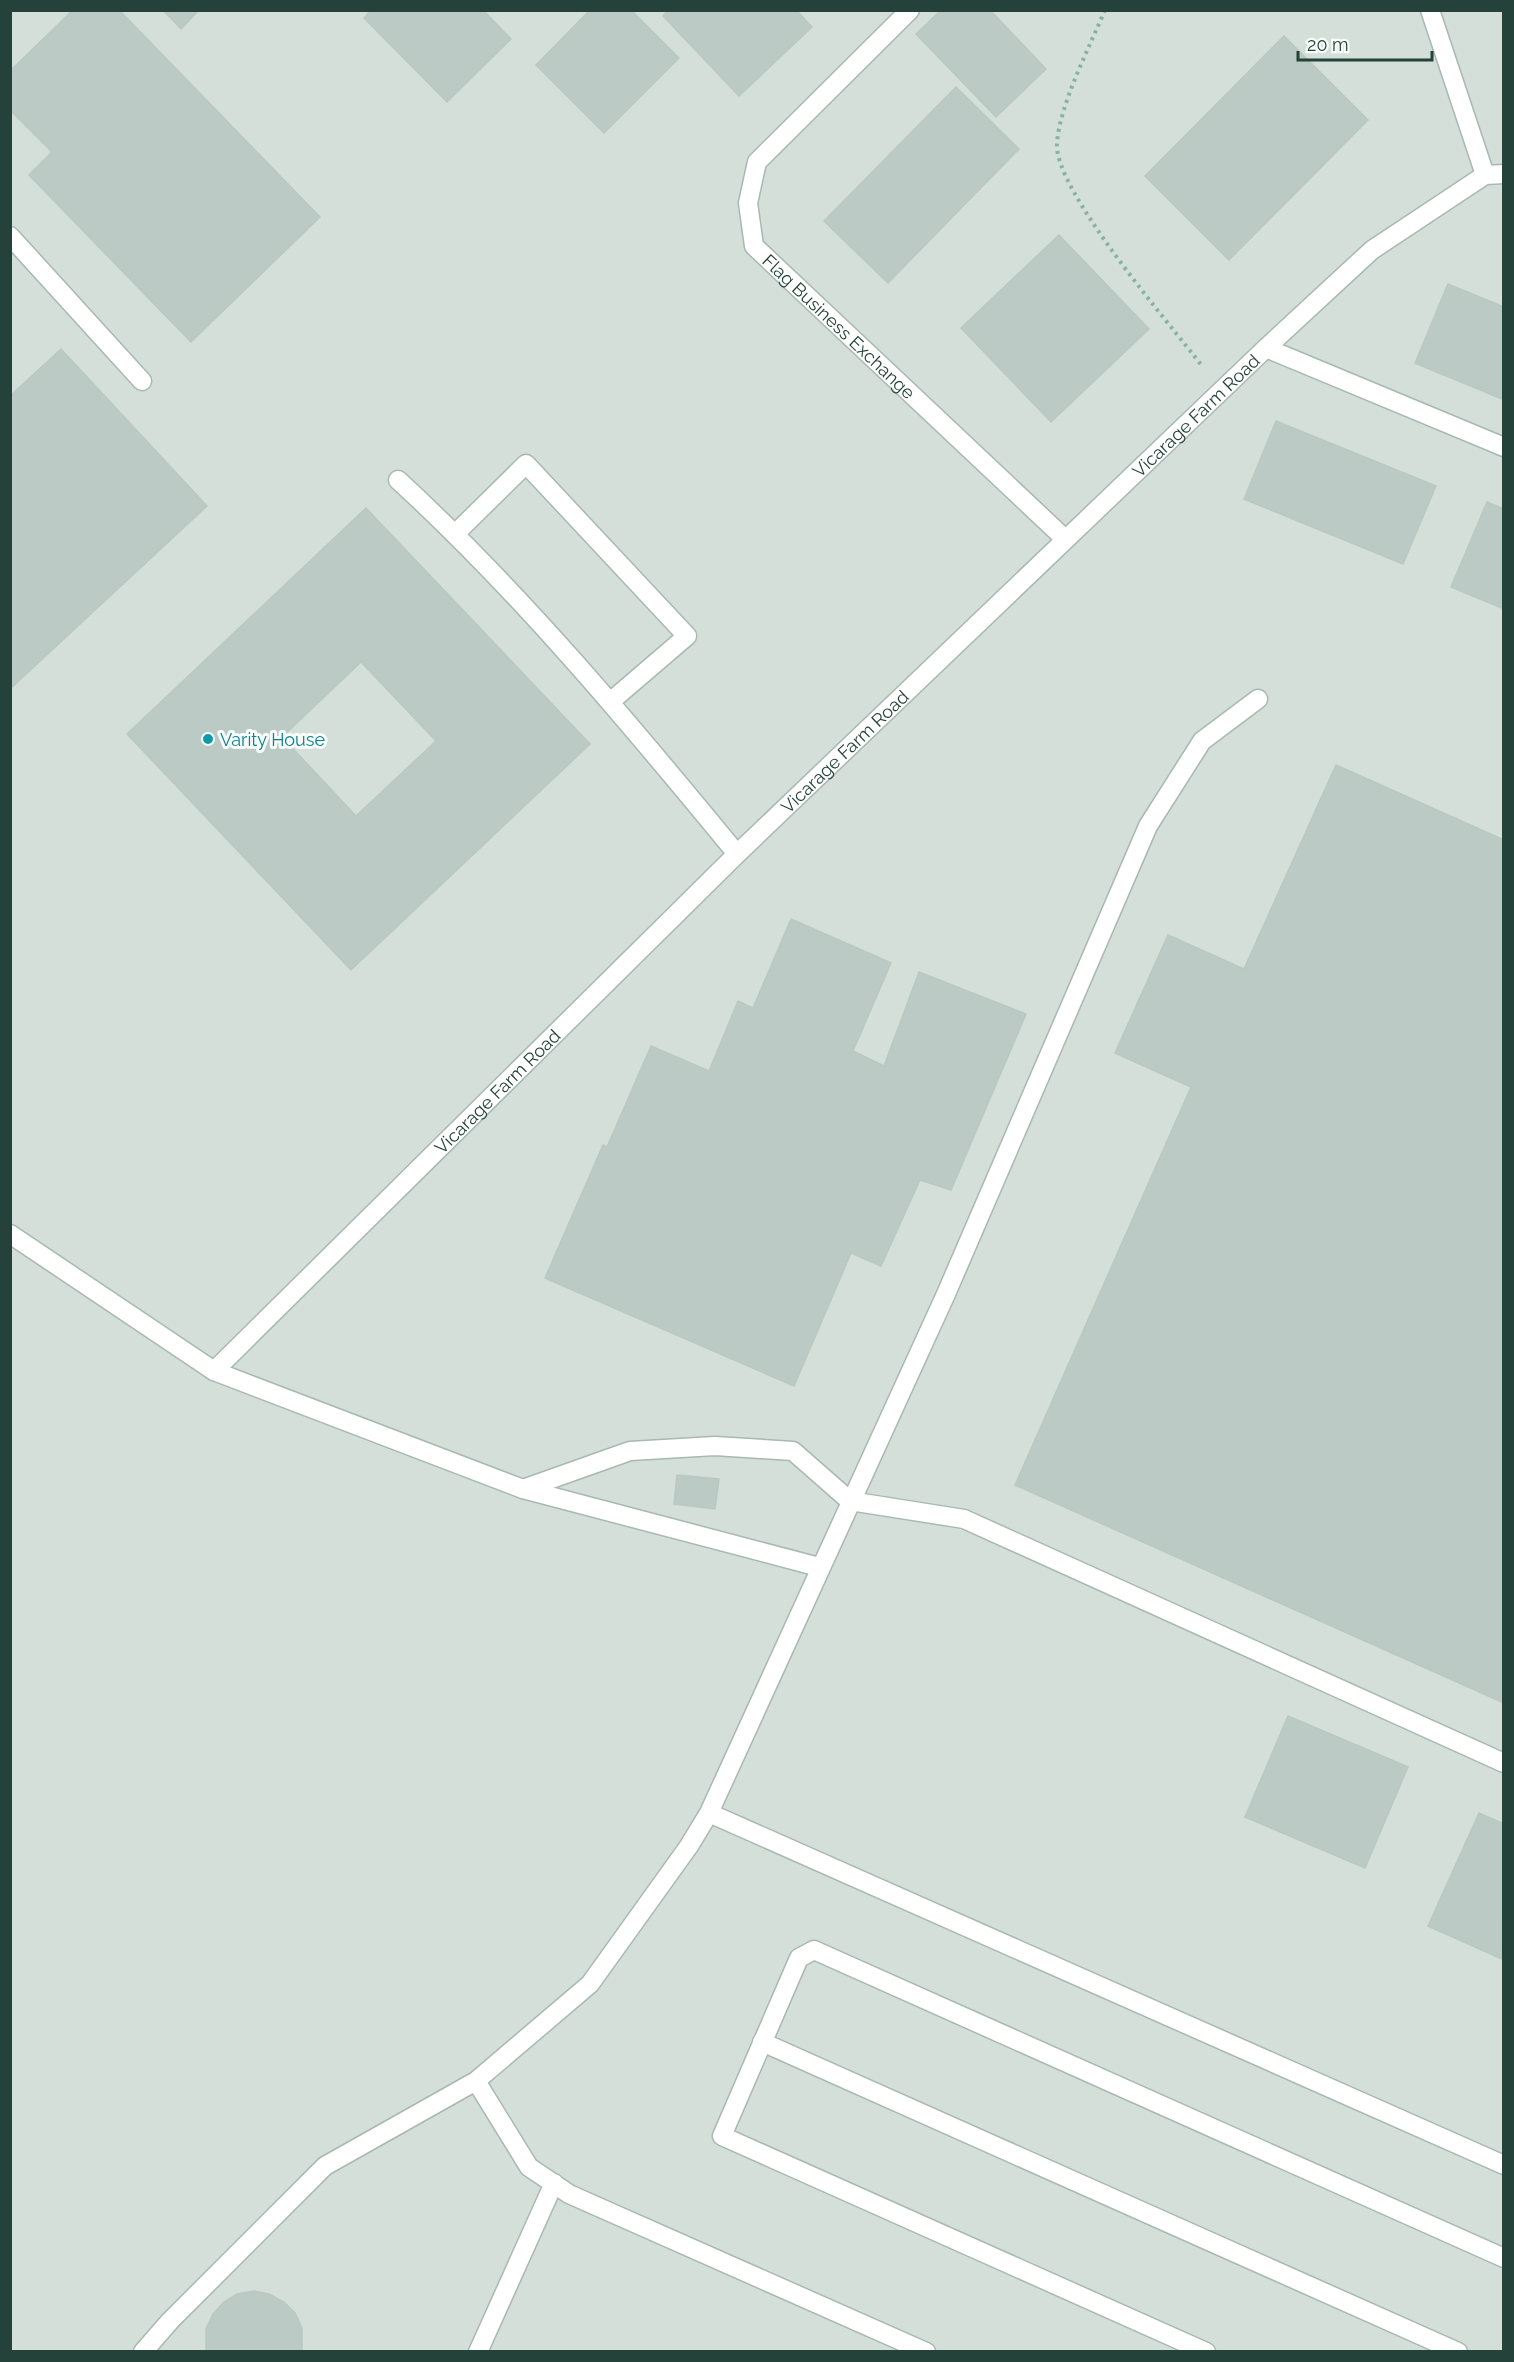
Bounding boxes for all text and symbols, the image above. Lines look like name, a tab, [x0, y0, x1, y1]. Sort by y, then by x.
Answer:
scale bar	[1298, 24, 1432, 62]
text: 20 m	[1307, 34, 1349, 55]
street label: Flag Business Exchange	[759, 249, 920, 403]
street label: Vicarage Farm Road	[1128, 350, 1264, 481]
street label: Vicarage Farm Road	[776, 686, 912, 817]
place label: Varity House	[220, 729, 325, 750]
marker: Varity House	[201, 732, 215, 746]
street label: Vicarage Farm Road	[430, 1025, 564, 1158]

